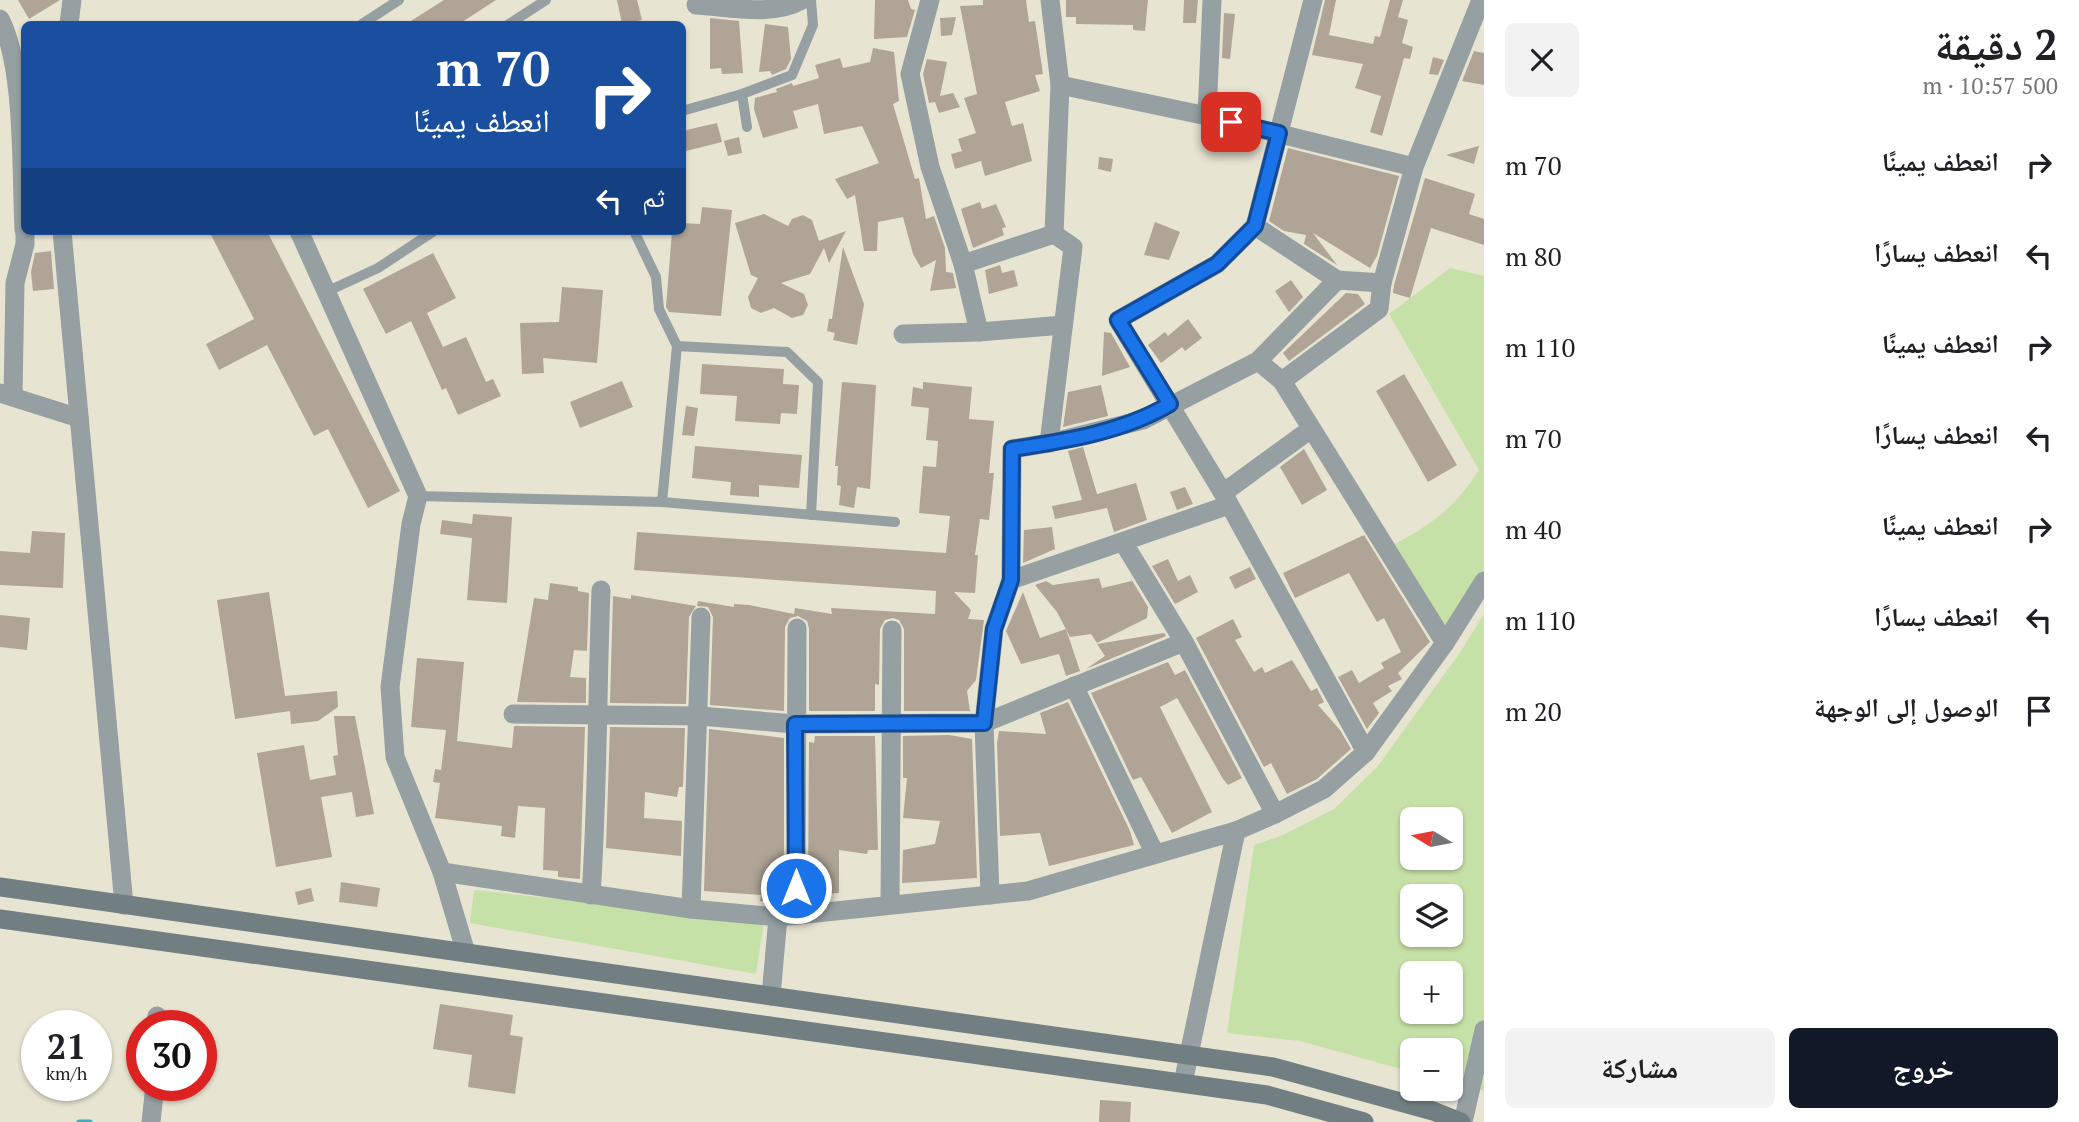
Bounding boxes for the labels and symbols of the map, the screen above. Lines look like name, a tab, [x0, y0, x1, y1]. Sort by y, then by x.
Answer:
pin	[1201, 92, 1261, 152]
north arrow	[1400, 807, 1463, 870]
position arrow	[759, 851, 833, 925]
speed limit sign: 30	[126, 1010, 217, 1101]

